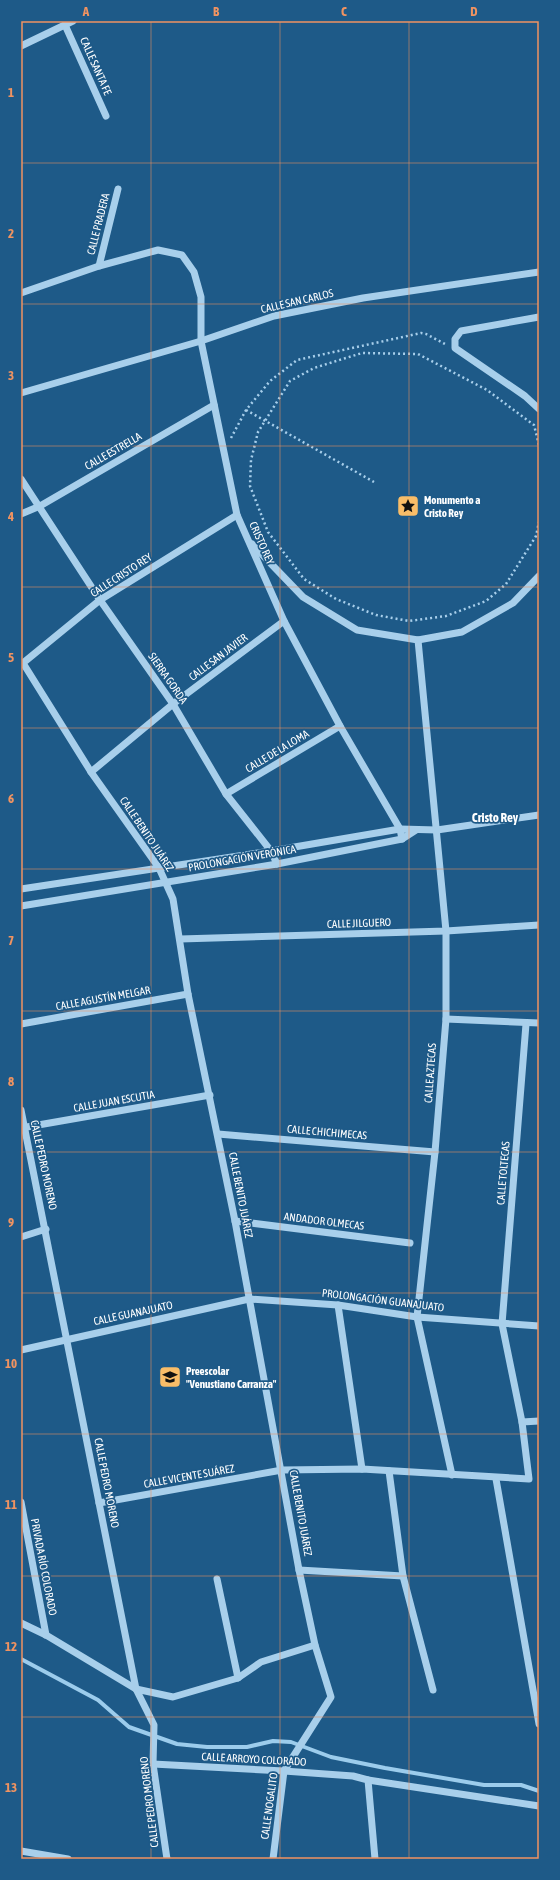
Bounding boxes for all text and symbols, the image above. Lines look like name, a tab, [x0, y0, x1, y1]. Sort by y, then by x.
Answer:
text: A	[82, 4, 90, 19]
text: B	[213, 4, 220, 19]
text: C	[341, 4, 347, 19]
text: D	[470, 4, 478, 19]
street label: CALLE SANTA FE	[78, 35, 114, 97]
text: 1	[8, 85, 14, 100]
street label: CALLE PRADERA	[85, 191, 112, 256]
text: 2	[8, 226, 14, 241]
street label: CALLE SAN CARLOS	[260, 287, 335, 315]
text: 3	[8, 368, 14, 383]
street label: CALLE ESTRELLA	[83, 430, 144, 472]
place icon: Monumento a Cristo Rey	[395, 493, 421, 519]
place label: Monumento a Cristo Rey	[424, 494, 480, 519]
text: 4	[7, 509, 14, 524]
street label: CRISTO REY	[247, 520, 277, 566]
street label: CALLE CRISTO REY	[88, 551, 154, 599]
street label: CALLE SAN JAVIER	[186, 631, 250, 683]
text: 5	[8, 650, 14, 665]
street label: SIERRA GORDA	[146, 650, 190, 706]
street label: CALLE DE LA LOMA	[243, 727, 311, 775]
text: 6	[8, 791, 14, 806]
street label: CALLE BENITO JUÁREZ	[118, 794, 176, 874]
district label: Cristo Rey	[472, 810, 519, 825]
street label: PROLONGACIÓN VERÓNICA	[187, 843, 297, 873]
street label: CALLE JILGUERO	[327, 916, 391, 930]
text: 7	[8, 933, 14, 948]
street label: CALLE AGUSTÍN MELGAR	[55, 984, 152, 1012]
street label: CALLE AZTECAS	[422, 1042, 438, 1103]
text: 8	[8, 1074, 14, 1089]
street label: CALLE JUAN ESCUTIA	[72, 1088, 156, 1114]
street label: CALLE PEDRO MORENO	[29, 1119, 59, 1211]
street label: CALLE CHICHIMECAS	[286, 1123, 368, 1142]
street label: CALLE TOLTECAS	[494, 1140, 512, 1205]
street label: CALLE BENITO JUÁREZ	[227, 1151, 255, 1239]
street label: ANDADOR OLMECAS	[283, 1210, 365, 1232]
text: 9	[8, 1215, 14, 1230]
street label: PROLONGACIÓN GUANAJUATO	[321, 1287, 445, 1313]
street label: CALLE GUANAJUATO	[92, 1299, 174, 1327]
text: 10	[5, 1356, 17, 1371]
school or university icon: Preescolar "Venustiano Carranza"	[157, 1364, 183, 1390]
place label: Preescolar "Venustiano Carranza"	[186, 1365, 277, 1390]
street label: CALLE PEDRO MORENO	[92, 1437, 122, 1529]
street label: CALLE VICENTE SUÁREZ	[143, 1462, 235, 1490]
street label: CALLE BENITO JUÁREZ	[288, 1469, 314, 1557]
text: 11	[5, 1497, 17, 1512]
street label: PRIVADA RÍO COLORADO	[29, 1517, 59, 1617]
text: 12	[5, 1639, 17, 1654]
street label: CALLE ARROYO COLORADO	[201, 1750, 307, 1768]
street label: CALLE PEDRO MORENO	[137, 1756, 161, 1848]
street label: CALLE NOGALITO	[258, 1772, 280, 1840]
text: 13	[5, 1780, 17, 1795]

